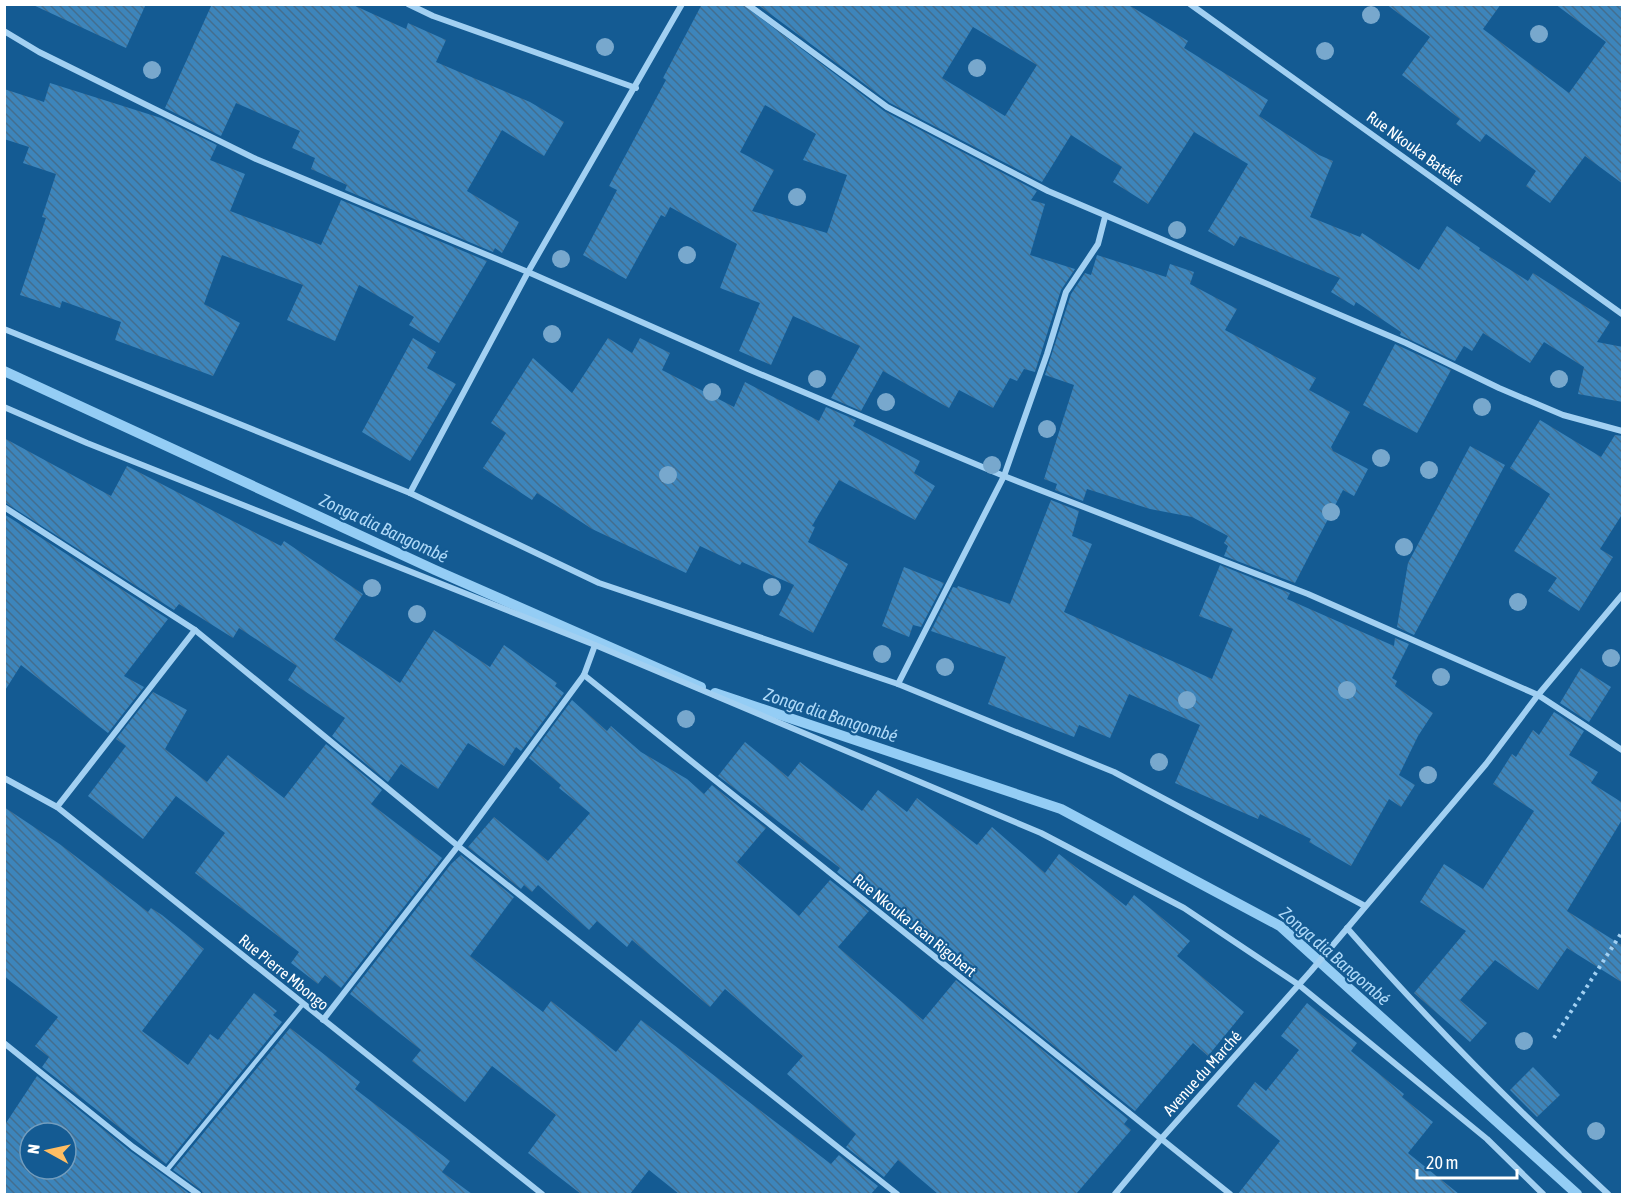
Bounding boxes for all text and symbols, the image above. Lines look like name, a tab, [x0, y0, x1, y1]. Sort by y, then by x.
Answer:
street label: Rue Nkouka Batéké	[1364, 107, 1466, 189]
water label: Zonga dia Bangombé	[316, 489, 452, 567]
water label: Zonga dia Bangombé	[761, 683, 901, 747]
street label: Rue Nkouka Jean Rigobert	[849, 870, 980, 981]
water label: Zonga dia Bangombé	[1275, 902, 1395, 1010]
street label: Rue Pierre Mbongo	[235, 930, 332, 1014]
street label: Avenue du Marché	[1159, 1027, 1245, 1119]
north arrow	[18, 1121, 78, 1181]
scale bar	[1417, 1142, 1518, 1180]
text: N	[24, 1143, 43, 1155]
text: 20 m	[1426, 1152, 1458, 1173]

